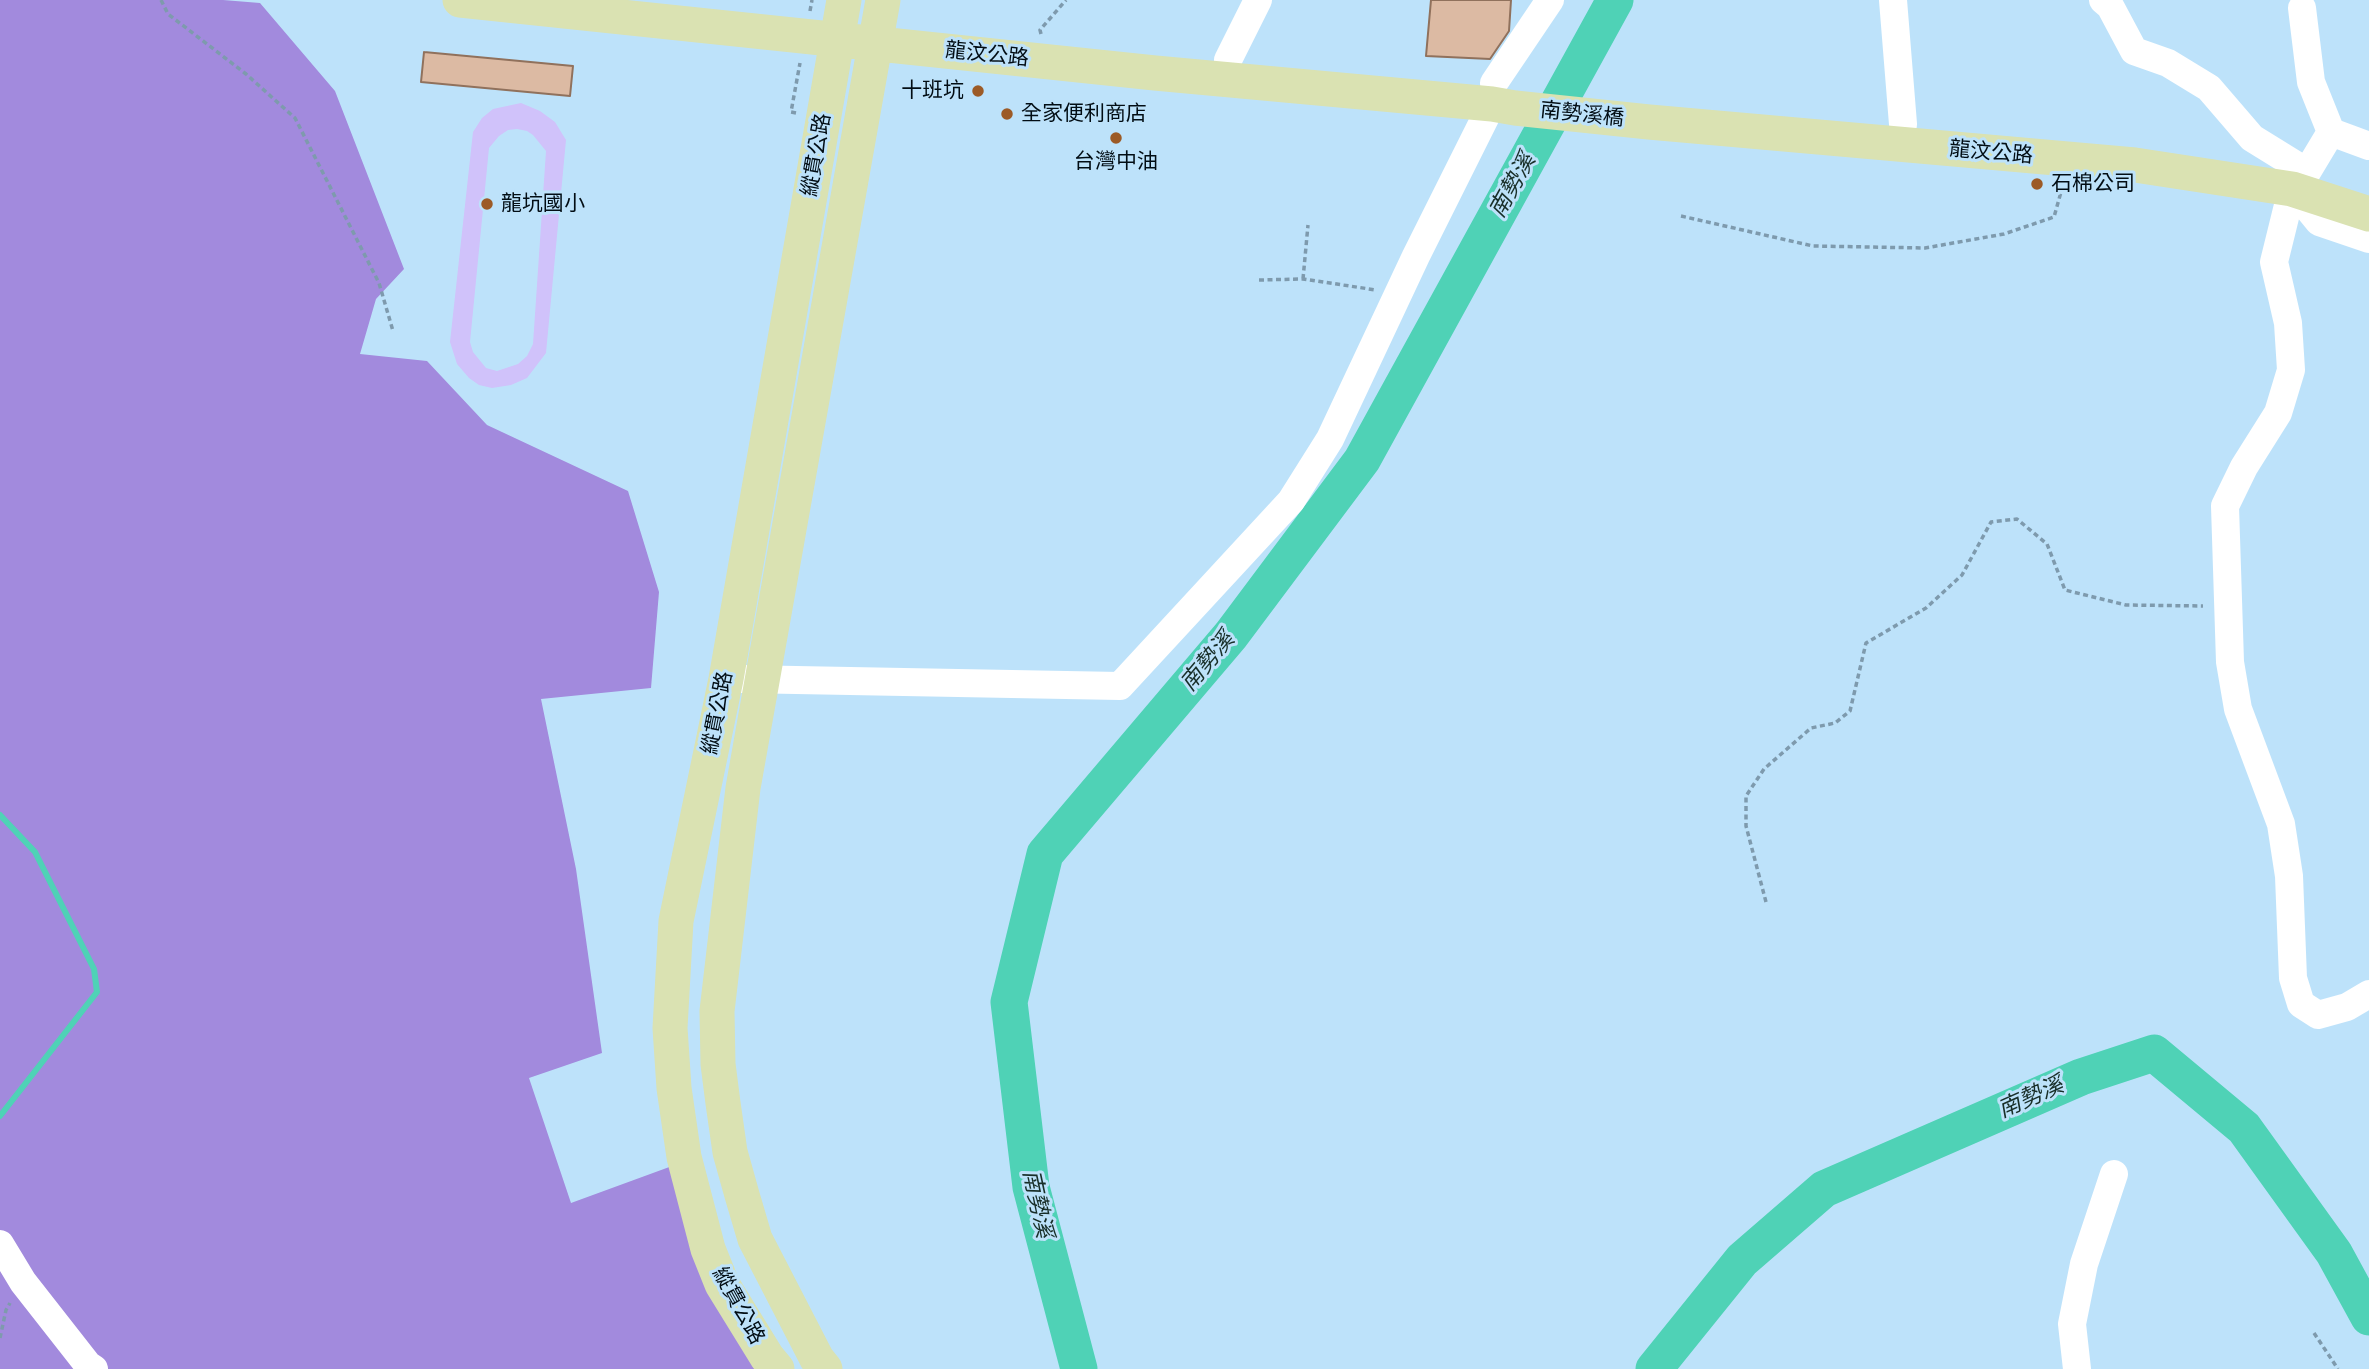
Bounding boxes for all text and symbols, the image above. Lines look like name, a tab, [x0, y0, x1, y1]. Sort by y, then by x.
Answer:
street label: 龍汶公路	[944, 38, 1030, 72]
place label: 十班坑	[901, 78, 964, 104]
marker: 十班坑	[970, 83, 986, 99]
street label: 南勢溪橋	[1539, 98, 1625, 132]
place label: 全家便利商店	[1021, 101, 1147, 127]
marker: 全家便利商店	[999, 106, 1015, 122]
street label: 縱貫公路	[797, 111, 837, 199]
marker: 台灣中油	[1108, 130, 1124, 146]
street label: 龍汶公路	[1948, 137, 2034, 169]
place label: 台灣中油	[1074, 149, 1158, 175]
water label: 南勢溪	[1484, 149, 1542, 223]
place label: 石棉公司	[2051, 171, 2135, 197]
marker: 石棉公司	[2029, 176, 2045, 192]
place label: 龍坑國小	[501, 191, 585, 217]
marker: 龍坑國小	[479, 196, 495, 212]
water label: 南勢溪	[1175, 627, 1241, 697]
street label: 縱貫公路	[698, 669, 738, 757]
water label: 南勢溪	[1994, 1071, 2068, 1125]
water label: 南勢溪	[1016, 1167, 1058, 1241]
street label: 縱貫公路	[707, 1263, 769, 1349]

